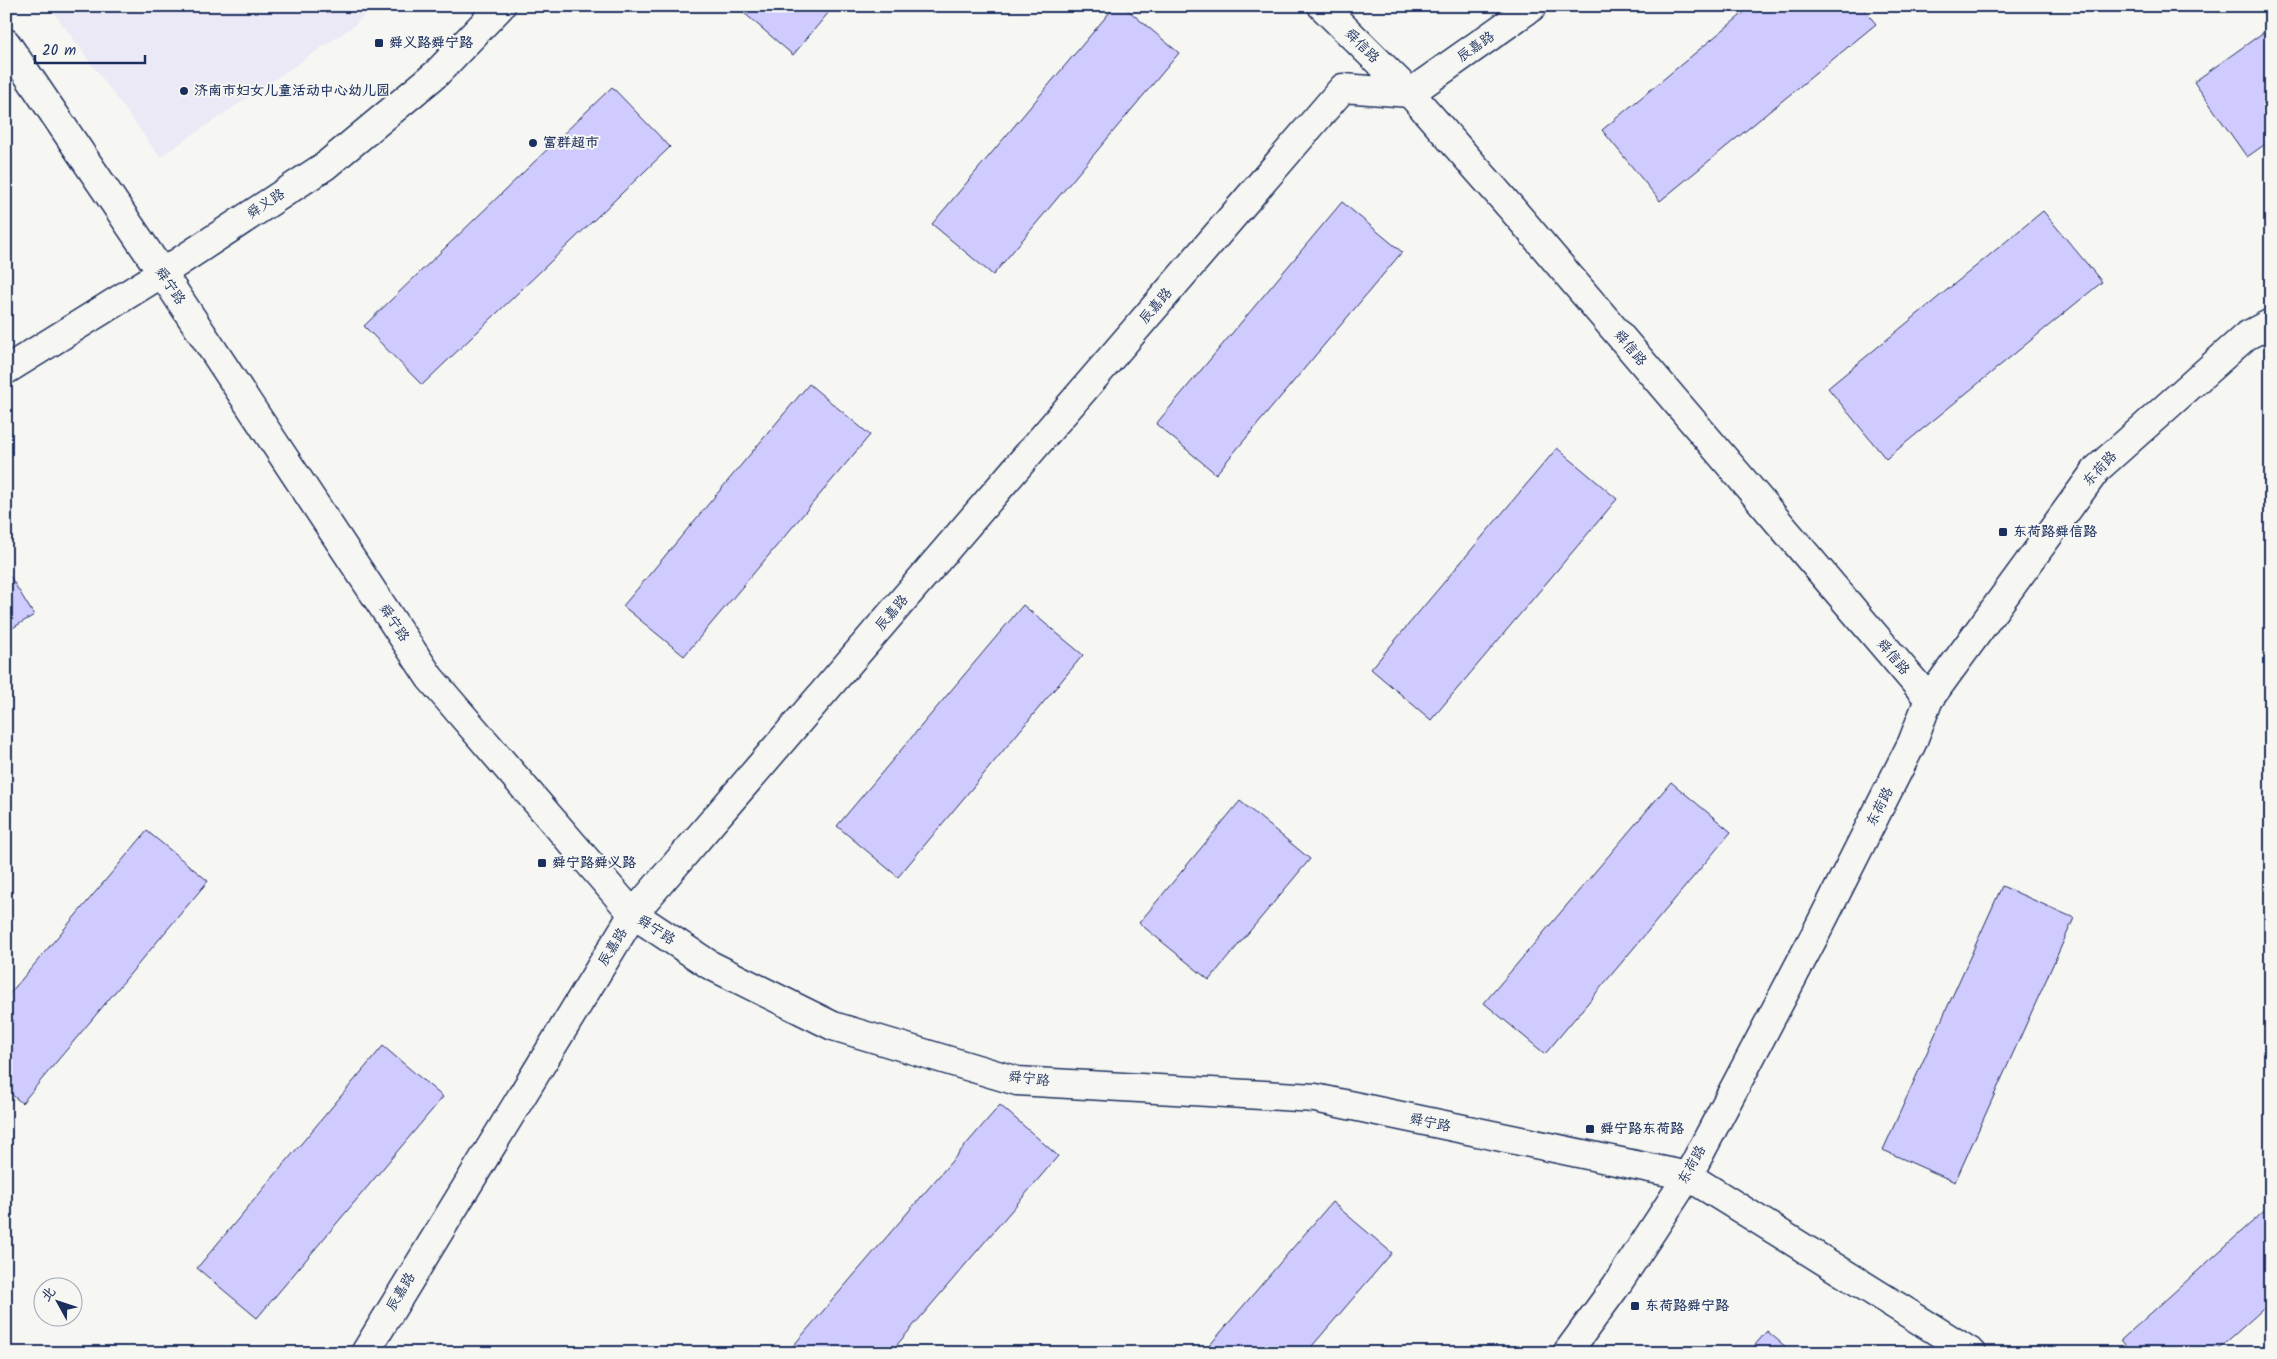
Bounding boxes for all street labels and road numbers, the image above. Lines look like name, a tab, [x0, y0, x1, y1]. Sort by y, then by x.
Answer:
street label: 舜信路	[1339, 23, 1385, 69]
street label: 辰嘉路	[1452, 26, 1500, 68]
street label: 舜义路	[242, 183, 290, 225]
street label: 舜宁路	[149, 262, 191, 310]
street label: 辰嘉路	[1134, 283, 1178, 329]
street label: 舜信路	[1608, 325, 1652, 371]
street label: 东荷路	[2078, 446, 2122, 492]
street label: 辰嘉路	[870, 590, 914, 636]
street label: 舜宁路	[373, 599, 415, 647]
street label: 舜信路	[1871, 634, 1915, 680]
street label: 东荷路	[1861, 783, 1899, 831]
street label: 舜宁路	[632, 909, 680, 951]
street label: 辰嘉路	[593, 923, 633, 971]
street label: 舜宁路	[1007, 1066, 1051, 1092]
street label: 舜宁路	[1407, 1108, 1453, 1138]
street label: 东荷路	[1672, 1141, 1712, 1189]
street label: 辰嘉路	[381, 1268, 421, 1316]

